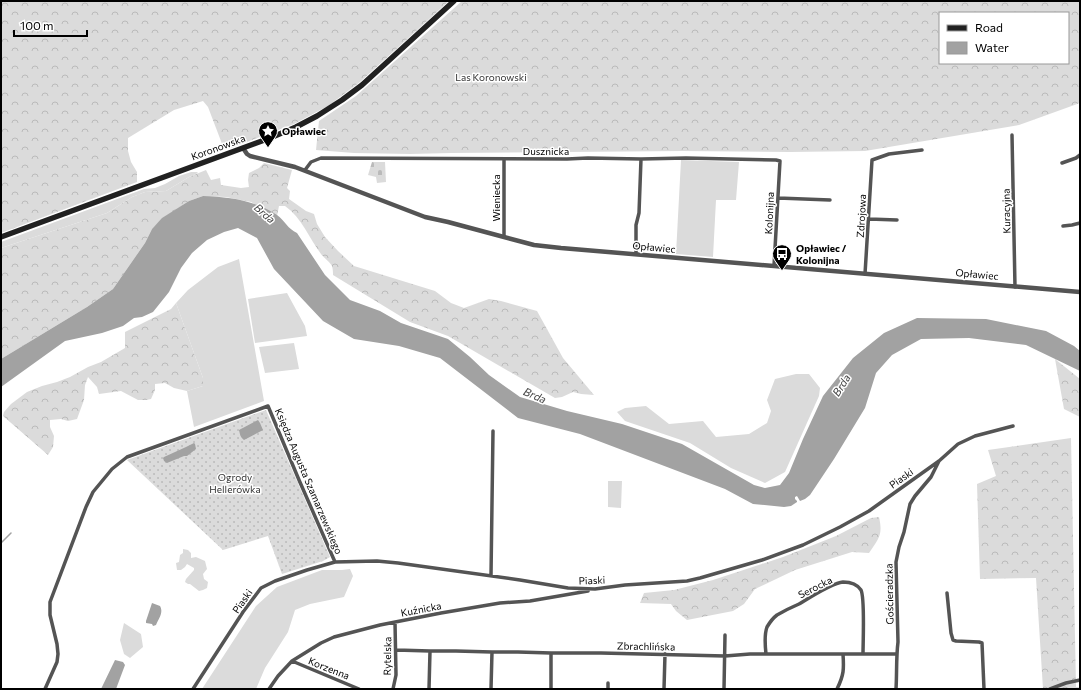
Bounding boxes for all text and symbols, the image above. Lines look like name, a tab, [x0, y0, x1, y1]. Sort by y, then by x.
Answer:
scale bar	[14, 12, 87, 38]
legend	[939, 12, 1069, 64]
text: 100 m	[20, 18, 54, 32]
text: Road	[975, 20, 1003, 34]
text: Water	[975, 40, 1009, 54]
park label: Las Koronowski	[455, 71, 527, 83]
place icon: Opławiec	[257, 120, 279, 148]
place label: Opławiec	[282, 125, 326, 137]
street label: Koronowska	[189, 132, 247, 162]
street label: Dusznicka	[523, 145, 569, 157]
street label: Wieniecka	[490, 174, 502, 222]
street label: Kuracyjna	[1000, 188, 1012, 234]
street label: Kolonijna	[762, 191, 776, 235]
street label: Zdrojowa	[854, 194, 868, 238]
water label: Brda	[252, 200, 278, 226]
street label: Opławiec	[632, 239, 676, 255]
place label: Opławiec / Kolonijna	[796, 242, 847, 266]
bus stop icon: Opławiec / Kolonijna	[771, 243, 793, 271]
street label: Opławiec	[955, 266, 999, 282]
water label: Brda	[829, 371, 853, 398]
water label: Brda	[522, 384, 549, 406]
street label: Księdza Augusta Szamarzewskiego	[273, 406, 345, 556]
street label: Piaski	[887, 465, 915, 491]
park label: Ogrody Hellerówka	[209, 471, 261, 495]
street label: Gościeradzka	[882, 563, 896, 625]
street label: Serocka	[796, 573, 834, 601]
street label: Piaski	[578, 574, 606, 586]
street label: Piaski	[229, 587, 255, 615]
street label: Kuźnicka	[400, 599, 442, 619]
street label: Rytelska	[381, 636, 393, 676]
street label: Zbrachlińska	[617, 639, 675, 653]
street label: Korzenna	[307, 654, 351, 682]

